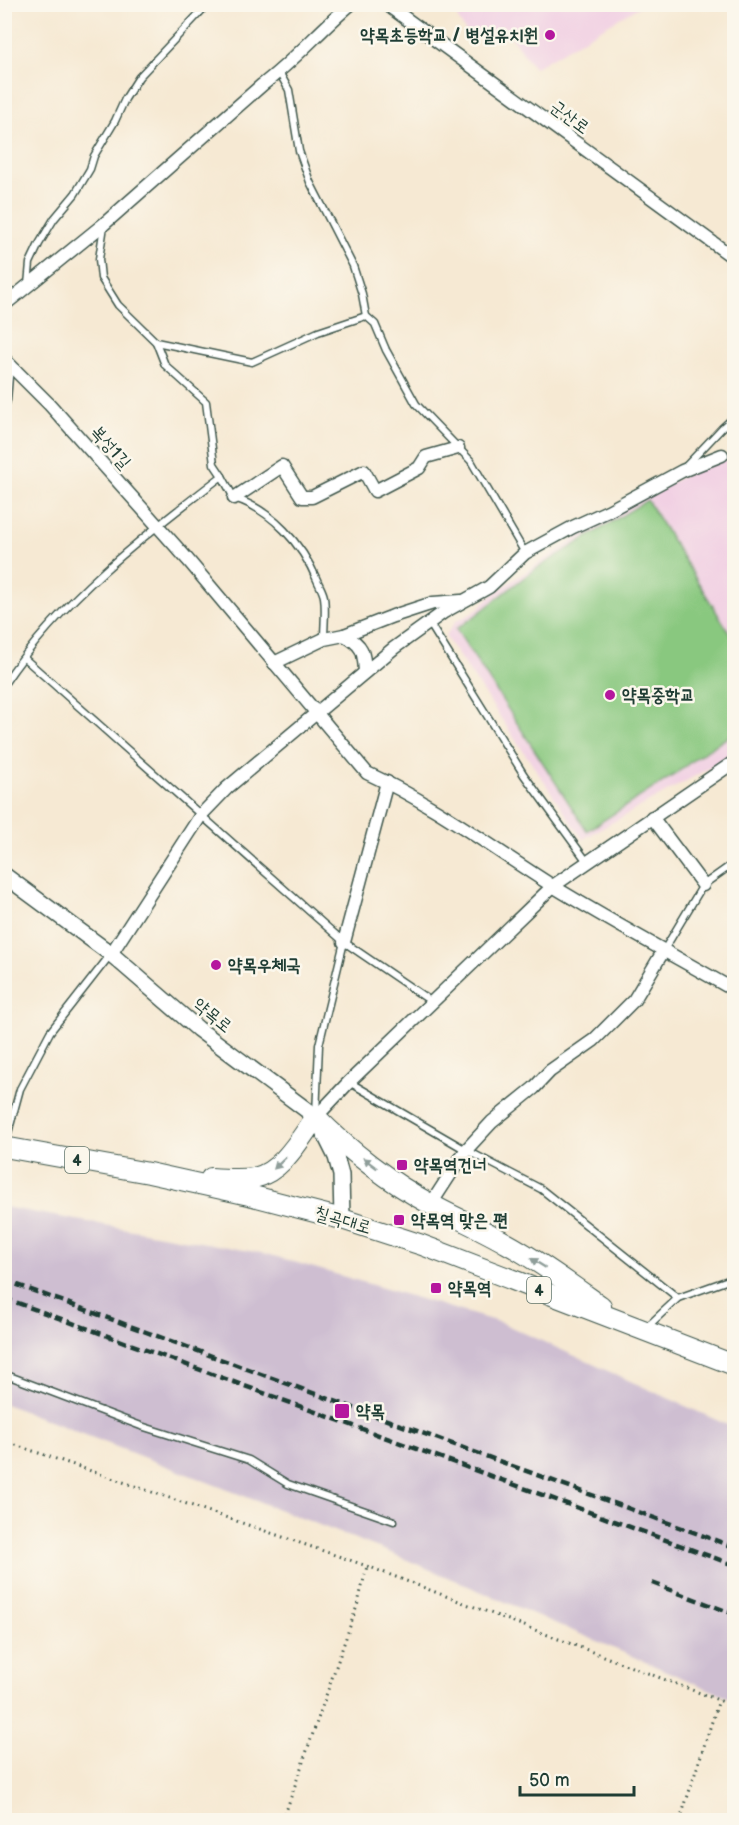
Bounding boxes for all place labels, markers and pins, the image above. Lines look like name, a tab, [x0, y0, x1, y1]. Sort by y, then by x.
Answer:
place label: 약목초등학교 / 병설유치원	[360, 25, 538, 46]
marker: 약목초등학교 / 병설유치원	[543, 28, 557, 42]
place label: 약목중학교	[622, 685, 694, 706]
marker: 약목중학교	[603, 688, 617, 702]
place label: 약목우체국	[228, 955, 300, 976]
marker: 약목우체국	[209, 958, 223, 972]
place label: 약목역건너	[414, 1155, 486, 1176]
marker: 약목역건너	[395, 1158, 409, 1172]
place label: 약목역 맞은 편	[411, 1210, 508, 1231]
marker: 약목역 맞은 편	[392, 1213, 406, 1227]
place label: 약목역	[448, 1278, 491, 1299]
marker: 약목역	[429, 1281, 443, 1295]
place label: 약목	[356, 1401, 385, 1422]
marker: 약목	[333, 1402, 351, 1420]

